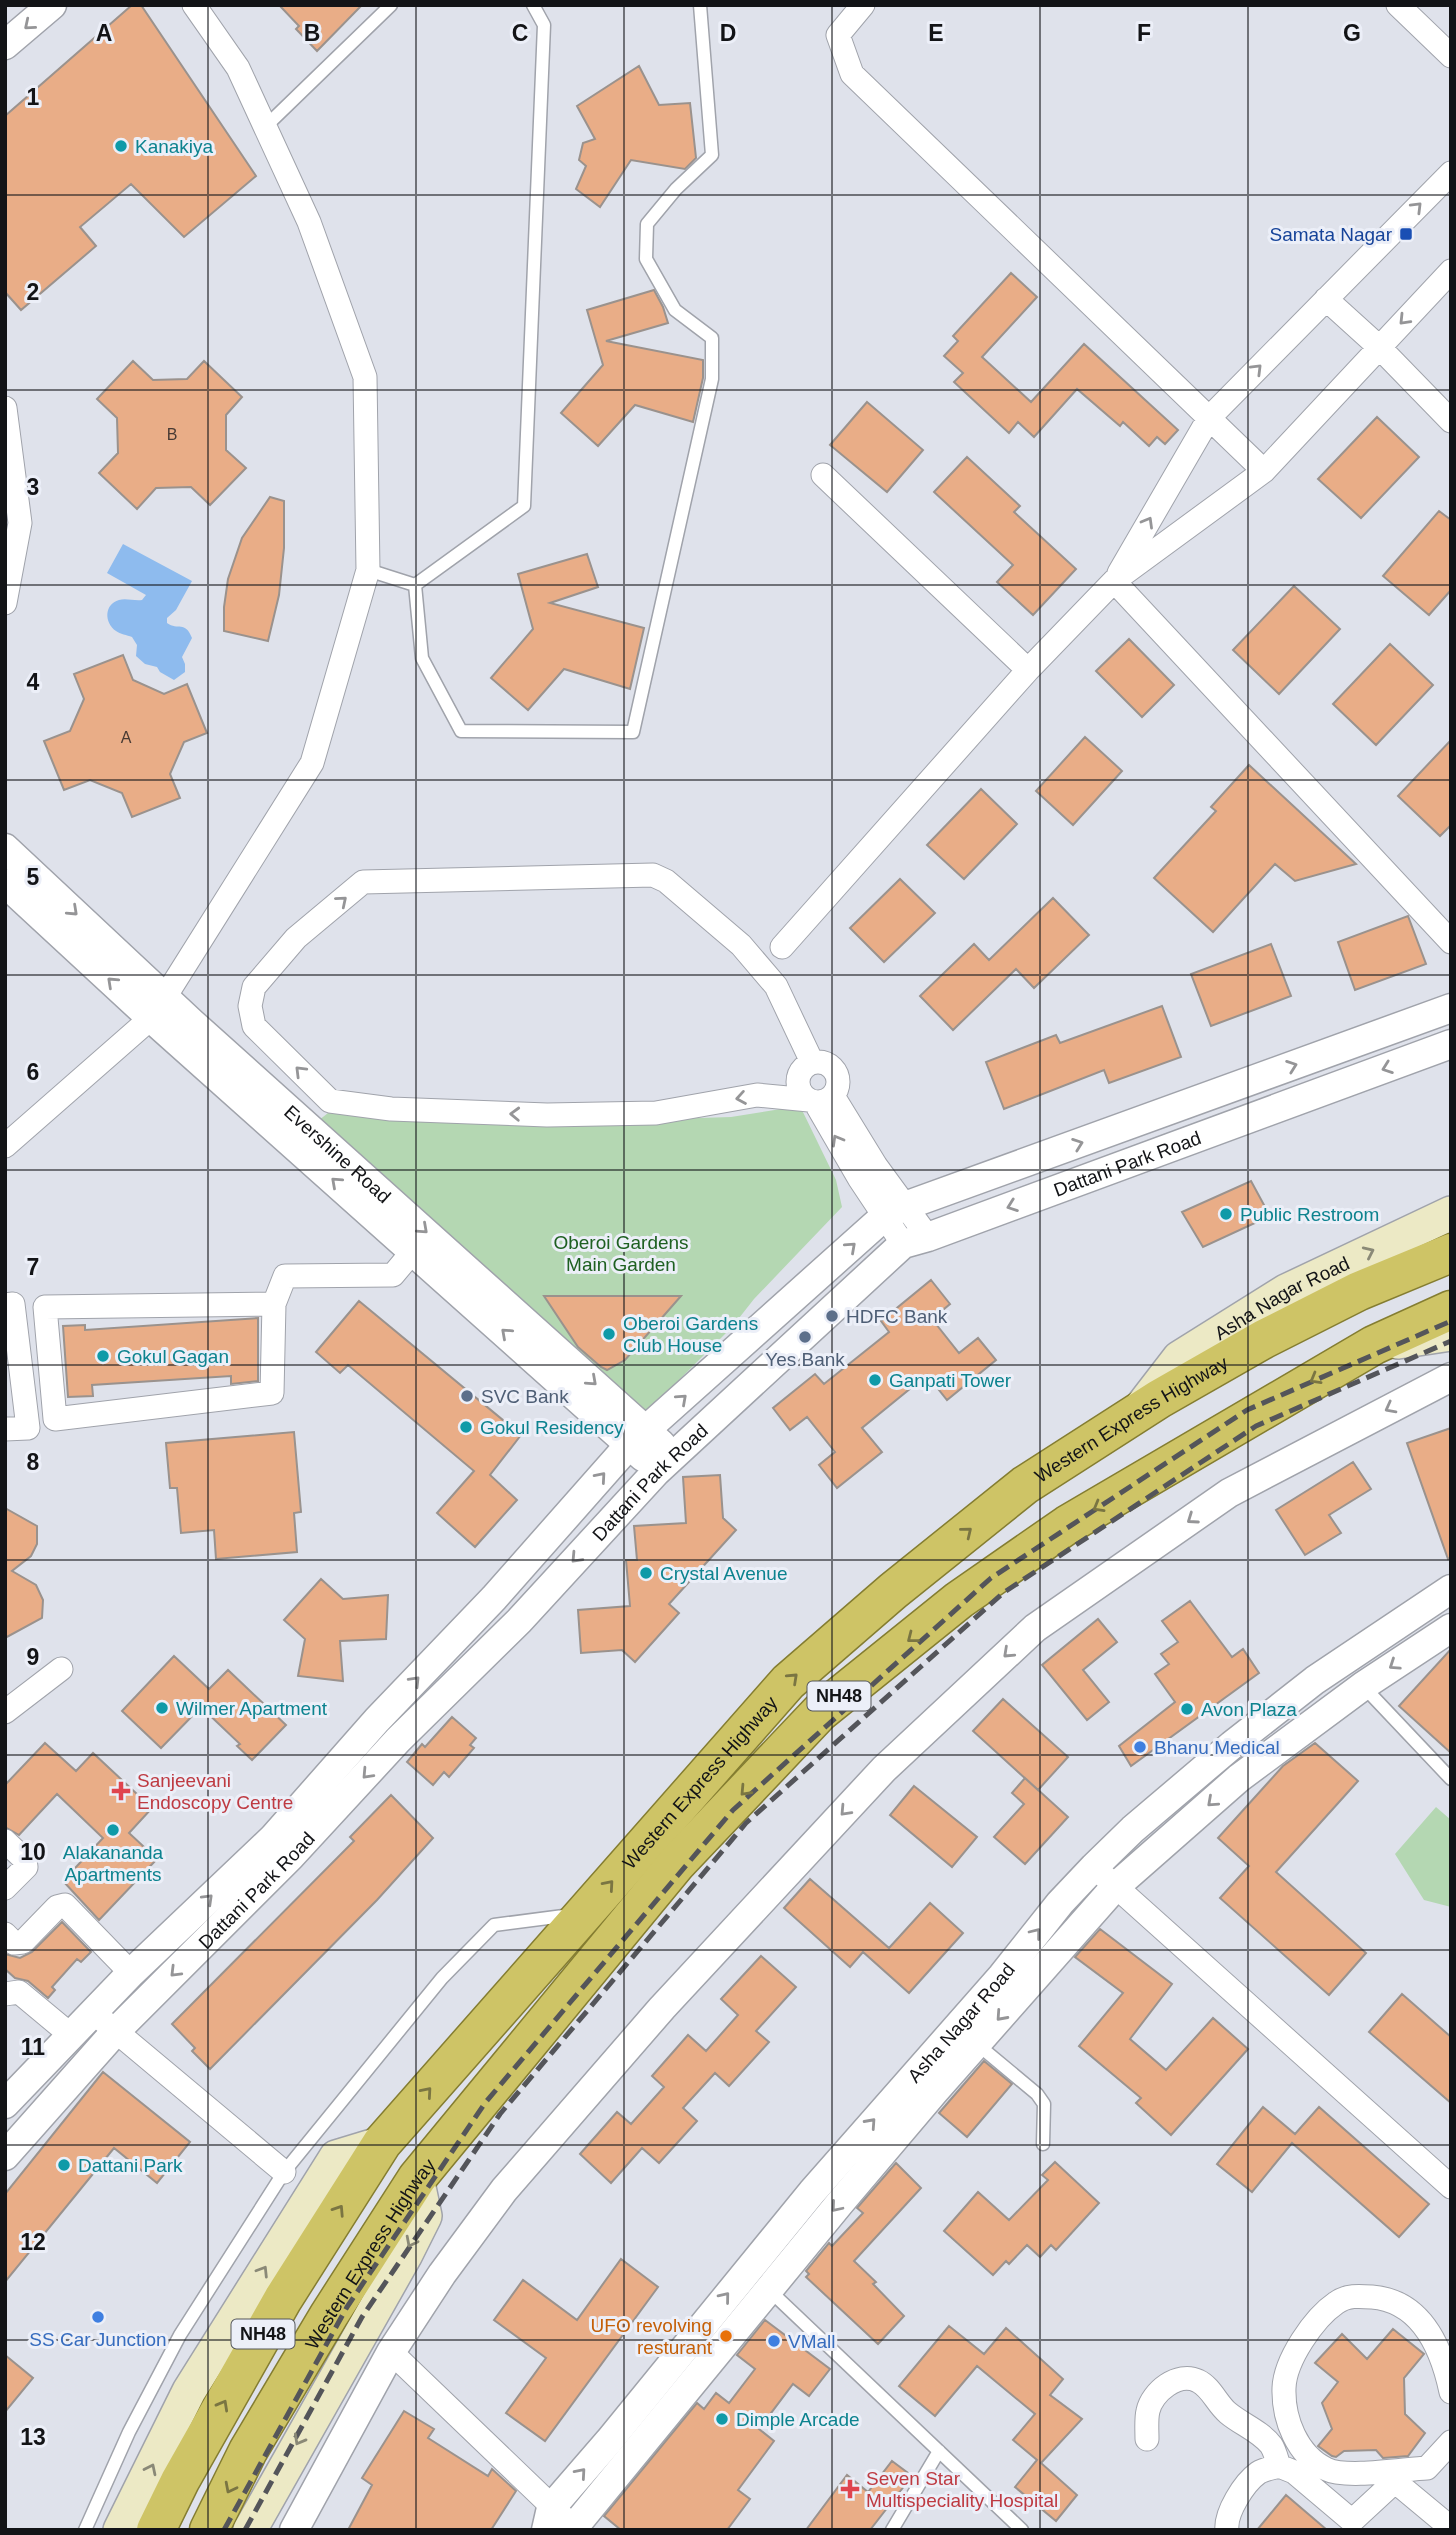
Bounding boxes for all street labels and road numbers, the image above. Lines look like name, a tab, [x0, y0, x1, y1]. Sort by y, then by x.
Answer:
street label: Evershine Road	[280, 1101, 395, 1207]
street label: Dattani Park Road	[1051, 1127, 1204, 1200]
street label: Asha Nagar Road	[1211, 1252, 1353, 1344]
street label: Western Express Highway	[1031, 1351, 1232, 1486]
street label: Dattani Park Road	[588, 1419, 712, 1545]
road number: NH48	[808, 1681, 870, 1710]
street label: Western Express Highway	[618, 1692, 781, 1873]
street label: Dattani Park Road	[194, 1828, 318, 1953]
street label: Asha Nagar Road	[903, 1959, 1019, 2086]
street label: Western Express Highway	[301, 2154, 439, 2353]
road number: NH48	[232, 2320, 294, 2348]

